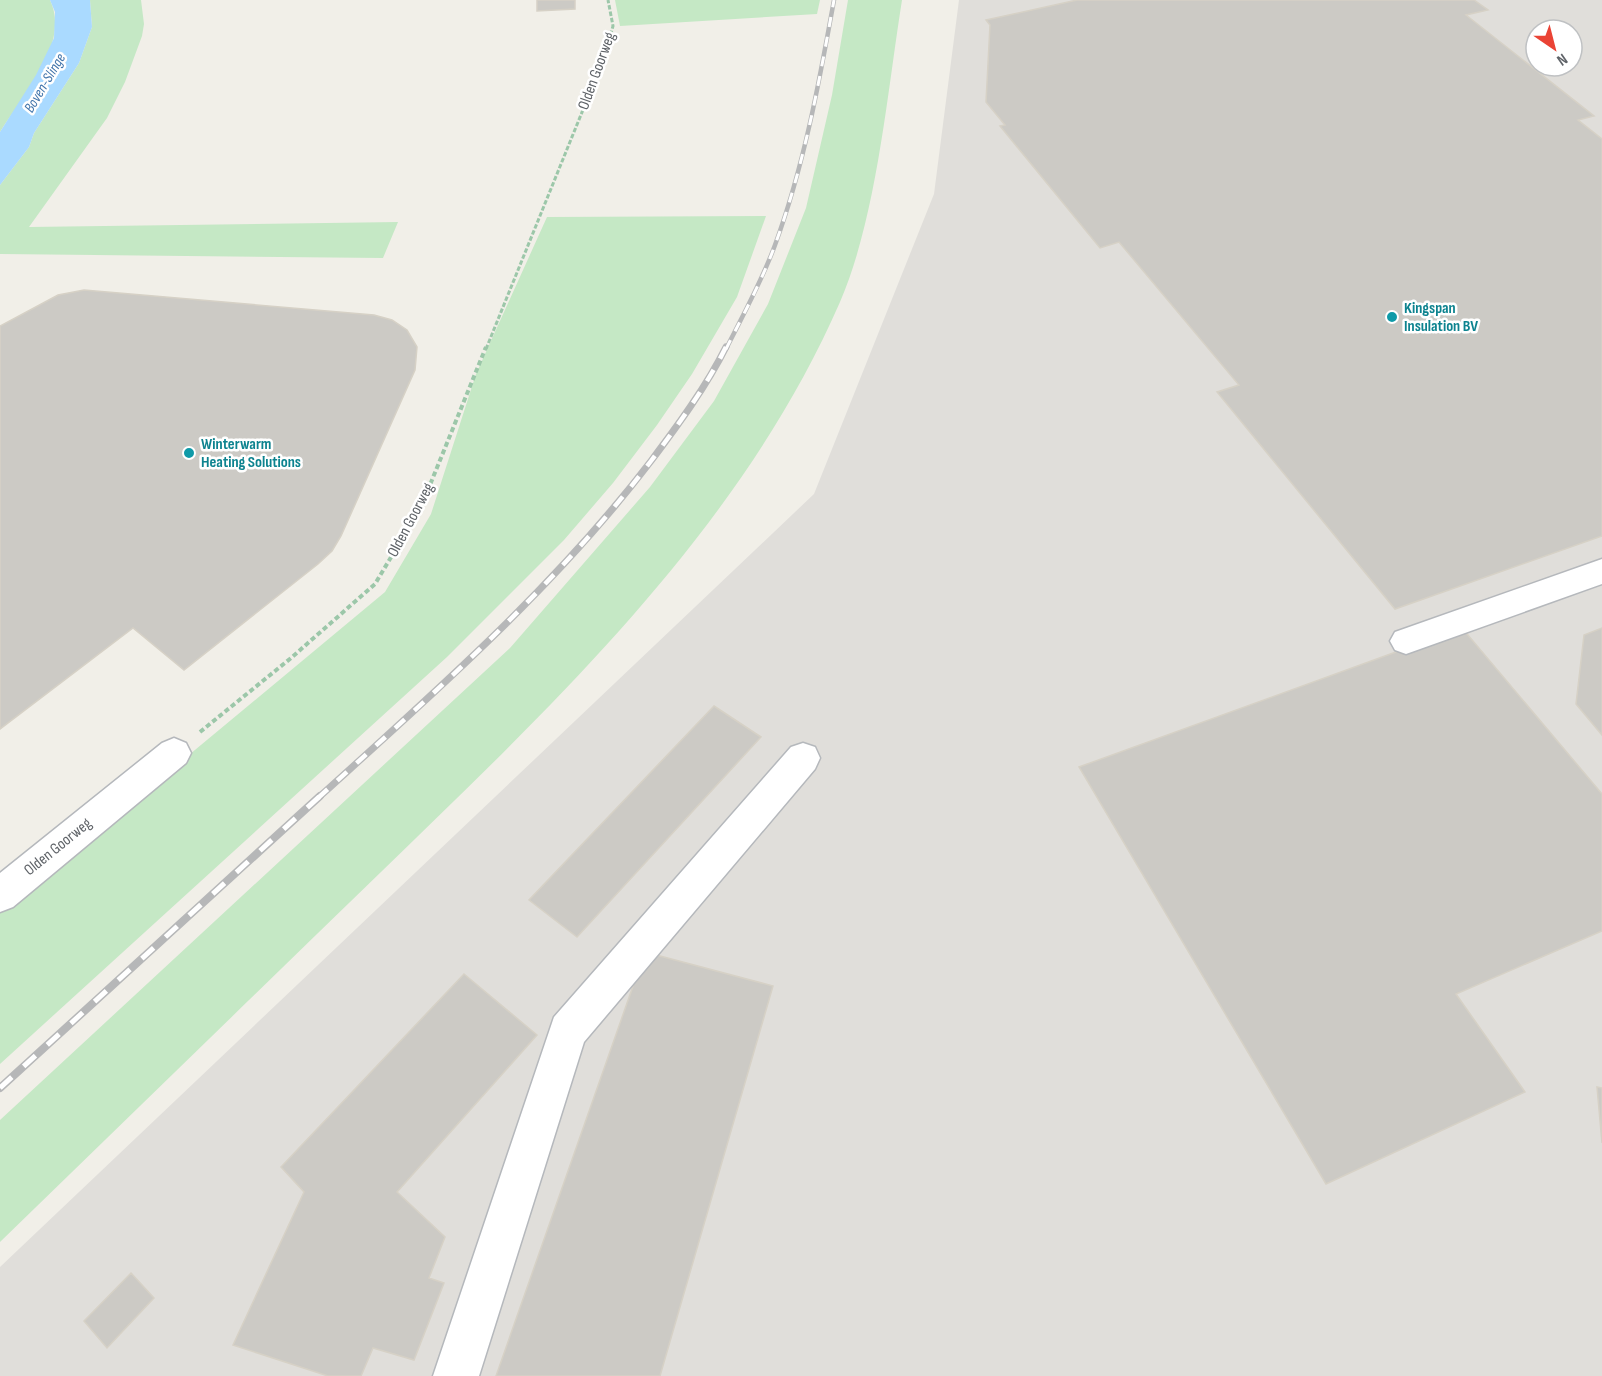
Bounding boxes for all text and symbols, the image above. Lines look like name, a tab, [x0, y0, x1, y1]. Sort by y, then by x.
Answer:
north arrow	[1524, 18, 1584, 78]
street label: Olden Goorweg	[574, 30, 620, 112]
text: N	[1553, 49, 1571, 69]
water label: Boven-Slinge	[20, 50, 70, 116]
place label: Kingspan Insulation BV	[1404, 299, 1478, 336]
marker: Kingspan Insulation BV	[1385, 310, 1399, 324]
place label: Winterwarm Heating Solutions	[201, 435, 301, 472]
marker: Winterwarm Heating Solutions	[182, 446, 196, 460]
street label: Olden Goorweg	[384, 480, 438, 560]
street label: Olden Goorweg	[20, 814, 96, 880]

